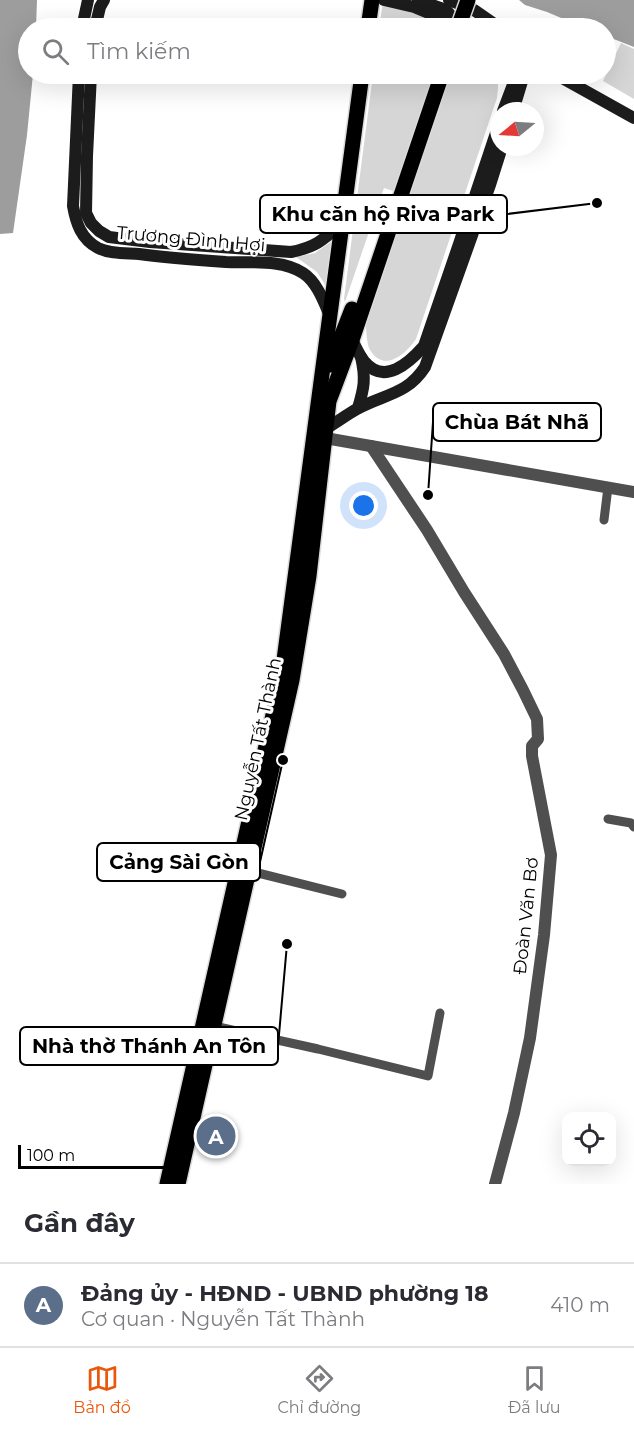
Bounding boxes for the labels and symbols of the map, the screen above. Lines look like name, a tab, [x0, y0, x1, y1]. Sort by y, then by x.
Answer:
north arrow	[490, 102, 544, 156]
callout: Khu căn hộ Riva Park	[260, 195, 507, 233]
text: Khu căn hộ Riva Park	[272, 202, 495, 226]
street label: Trương Đình Hợi	[116, 222, 266, 256]
callout: Chùa Bát Nhã	[433, 403, 601, 441]
text: Chùa Bát Nhã	[445, 410, 589, 434]
your location	[349, 491, 378, 520]
street label: Nguyễn Tất Thành	[230, 655, 286, 823]
callout: Cảng Sài Gòn	[97, 843, 260, 881]
text: Cảng Sài Gòn	[109, 850, 249, 874]
street label: Đoàn Văn Bơ	[509, 856, 543, 976]
callout: Nhà thờ Thánh An Tôn	[20, 1027, 278, 1065]
text: Nhà thờ Thánh An Tôn	[32, 1034, 266, 1058]
pin: A	[196, 1114, 236, 1158]
scale bar	[18, 1142, 174, 1170]

